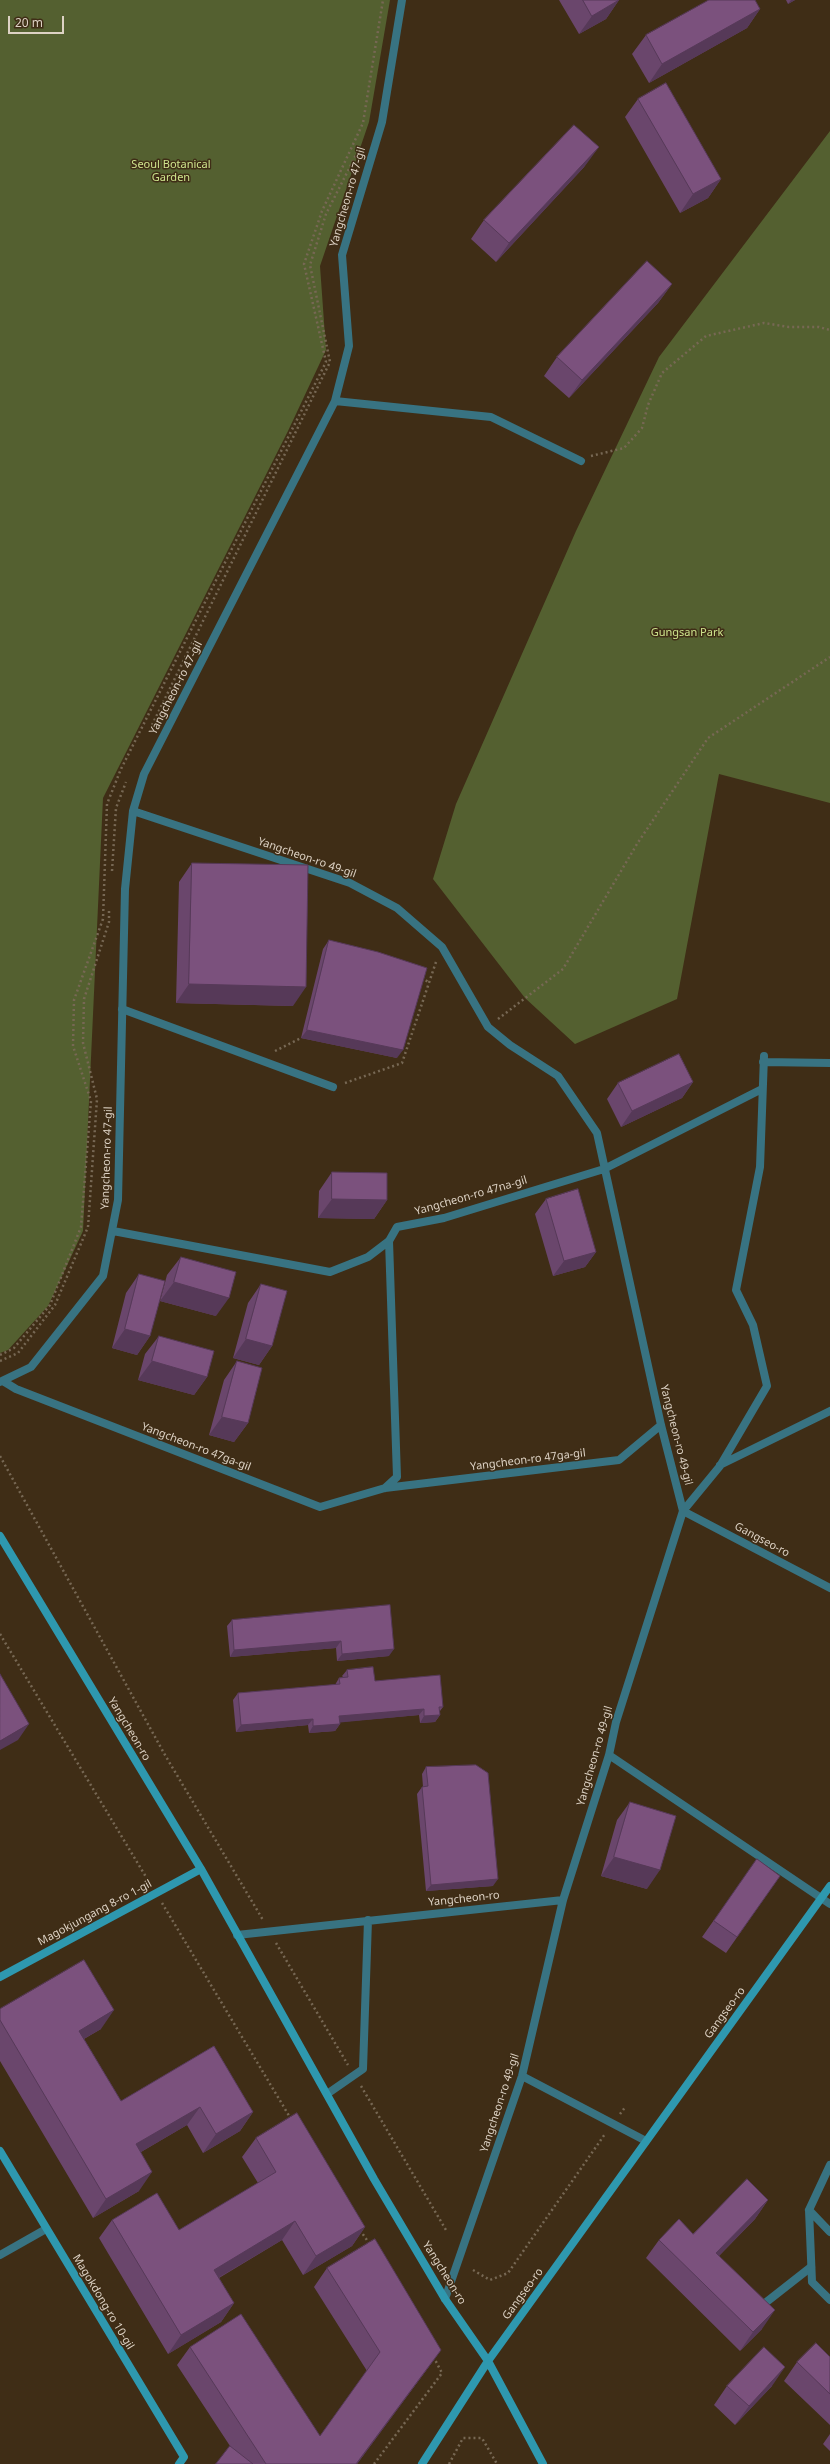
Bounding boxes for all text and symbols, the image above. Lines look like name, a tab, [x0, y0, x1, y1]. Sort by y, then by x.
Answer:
scale bar	[10, 8, 66, 34]
text: 20 m	[15, 14, 43, 31]
street label: Yangcheon-ro 47-gil	[327, 146, 369, 248]
park label: Seoul Botanical Garden	[131, 158, 211, 184]
park label: Gungsan Park	[651, 626, 723, 640]
street label: Yangcheon-ro 47-gil	[147, 639, 205, 737]
street label: Yangcheon-ro 49-gil	[256, 835, 358, 881]
street label: Yangcheon-ro 47-gil	[99, 1106, 115, 1210]
street label: Yangcheon-ro 47na-gil	[413, 1174, 529, 1218]
street label: Yangcheon-ro 49-gil	[657, 1383, 695, 1487]
street label: Yangcheon-ro 47ga-gil	[139, 1420, 253, 1474]
street label: Yangcheon-ro 47ga-gil	[470, 1446, 586, 1474]
street label: Gangseo-ro	[732, 1520, 792, 1560]
street label: Yangcheon-ro	[105, 1695, 153, 1763]
street label: Yangcheon-ro 49-gil	[574, 1705, 616, 1807]
street label: Magokjungang 8-ro 1-gil	[36, 1877, 154, 1949]
street label: Yangcheon-ro	[428, 1889, 500, 1909]
street label: Gangseo-ro	[702, 1985, 748, 2041]
street label: Yangcheon-ro 49-gil	[478, 2052, 522, 2154]
street label: Yangcheon-ro	[419, 2239, 469, 2307]
street label: Magokdong-ro 10-gil	[69, 2252, 137, 2352]
street label: Gangseo-ro	[500, 2266, 546, 2322]

